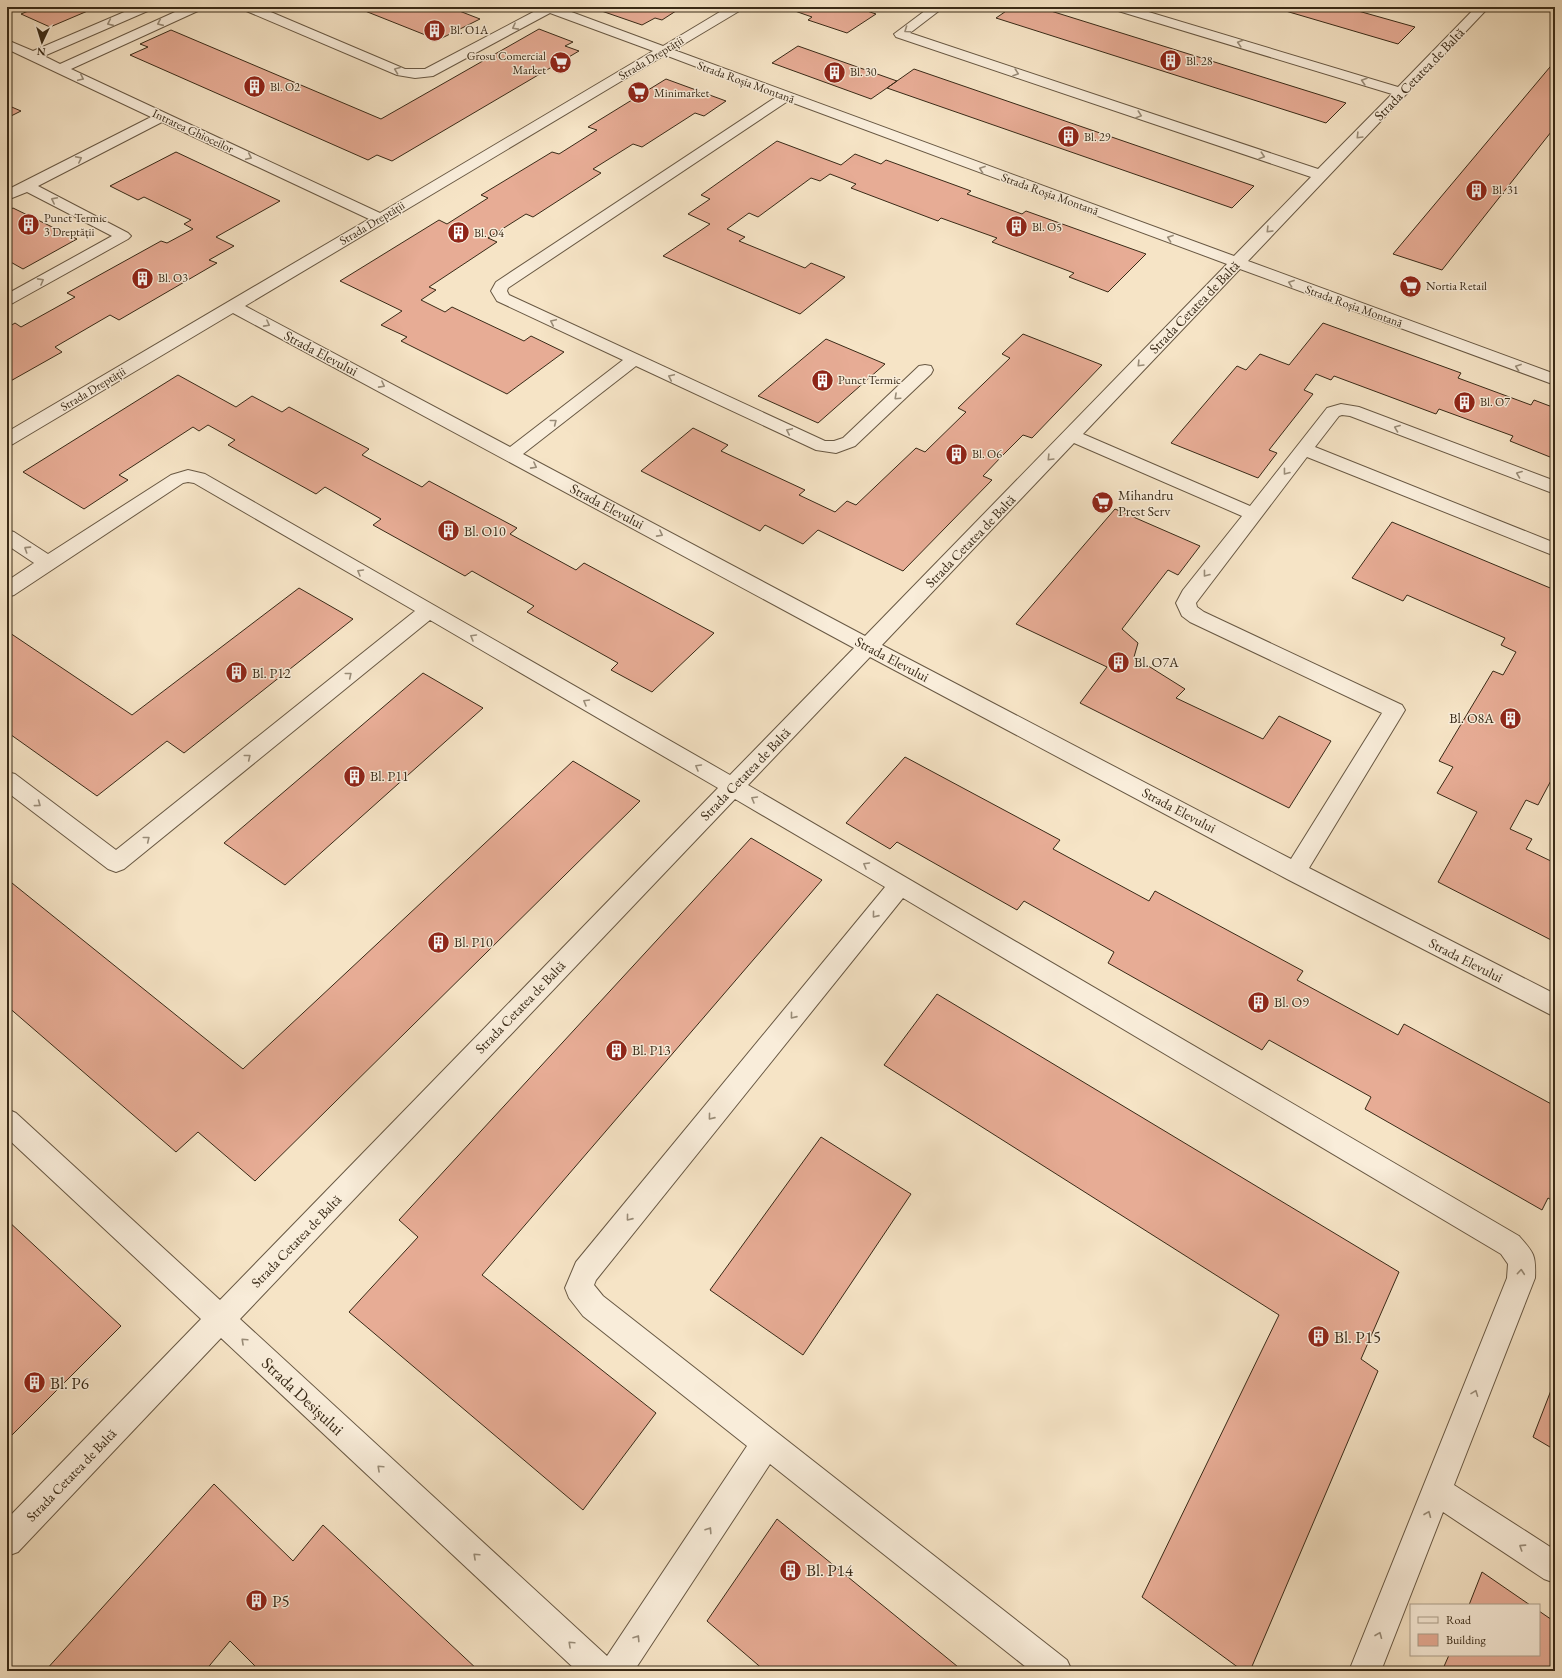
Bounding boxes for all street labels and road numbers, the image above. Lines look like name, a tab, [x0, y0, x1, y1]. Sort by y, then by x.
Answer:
street label: Strada Cetatea de Baltă	[1370, 23, 1468, 124]
street label: Strada Dreptății	[615, 32, 687, 84]
street label: Strada Roșia Montană	[695, 57, 797, 107]
street label: Intrarea Ghioceilor	[150, 105, 236, 157]
street label: Strada Roșia Montană	[999, 169, 1101, 219]
street label: Strada Dreptății	[336, 197, 408, 249]
street label: Strada Cetatea de Baltă	[1145, 256, 1243, 357]
street label: Strada Roșia Montană	[1303, 281, 1405, 331]
street label: Strada Elevului	[281, 326, 361, 380]
street label: Strada Dreptății	[57, 363, 129, 415]
street label: Strada Elevului	[567, 479, 647, 533]
street label: Strada Cetatea de Baltă	[921, 490, 1019, 591]
street label: Strada Elevului	[852, 632, 932, 686]
street label: Strada Cetatea de Baltă	[696, 723, 794, 824]
street label: Strada Elevului	[1139, 783, 1219, 837]
street label: Strada Elevului	[1426, 934, 1507, 987]
street label: Strada Cetatea de Baltă	[471, 956, 569, 1057]
street label: Strada Cetatea de Baltă	[247, 1190, 345, 1291]
street label: Strada Desișului	[257, 1352, 349, 1440]
street label: Strada Cetatea de Baltă	[22, 1424, 120, 1525]

